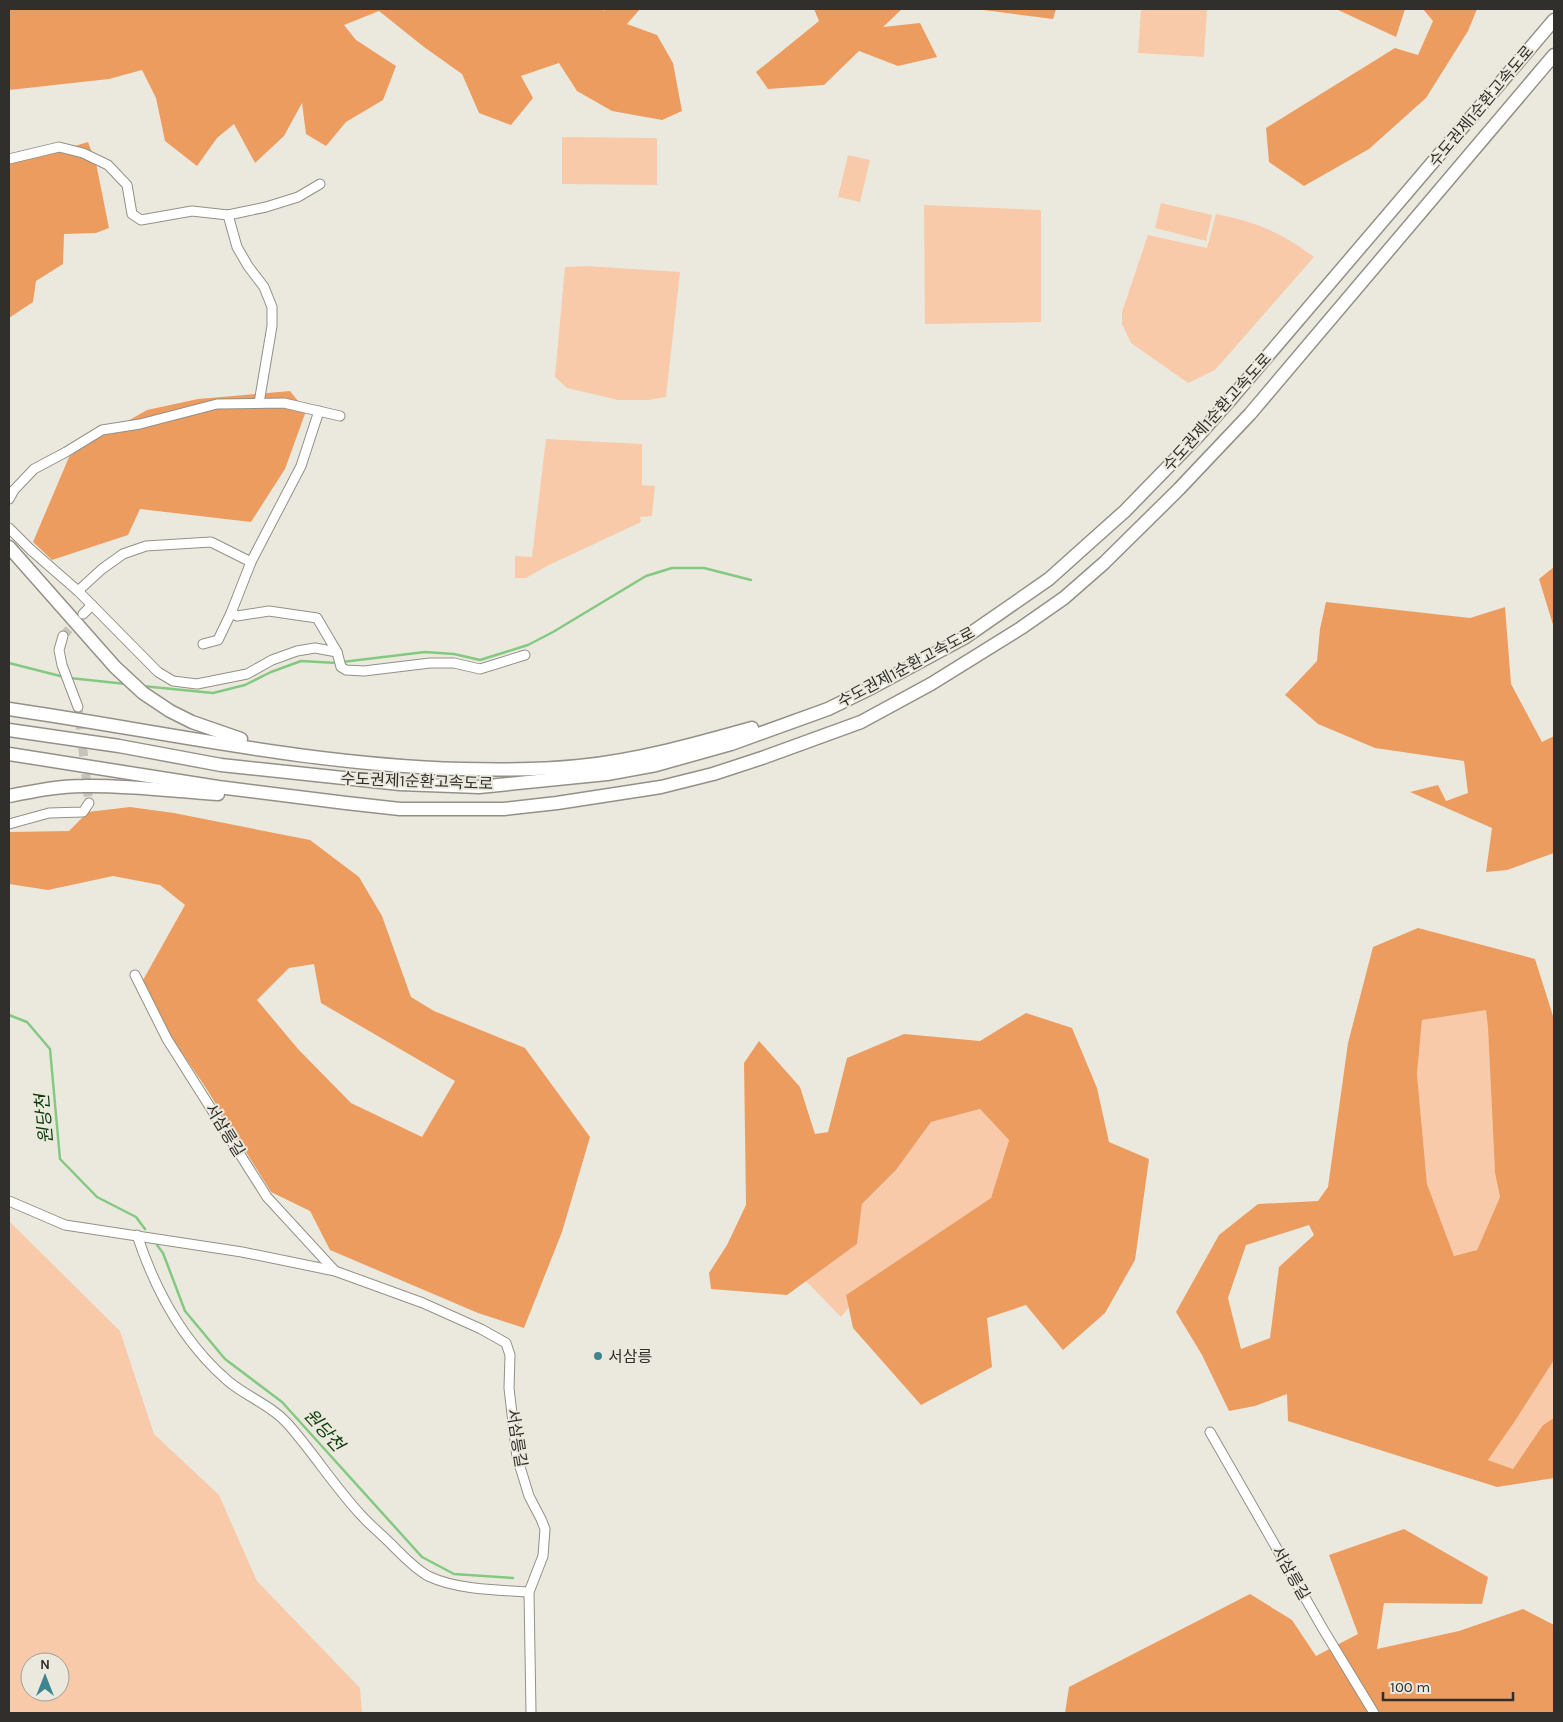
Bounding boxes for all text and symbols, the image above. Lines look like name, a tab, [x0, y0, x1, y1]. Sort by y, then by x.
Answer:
street label: 수도권제1순환고속도로	[1425, 41, 1537, 171]
street label: 수도권제1순환고속도로	[1159, 349, 1275, 475]
street label: 수도권제1순환고속도로	[834, 623, 978, 711]
street label: 수도권제1순환고속도로	[340, 769, 494, 793]
water label: 원당천	[31, 1091, 57, 1145]
street label: 서삼릉길	[201, 1100, 249, 1160]
place label: 서삼릉	[608, 1347, 652, 1366]
marker: 서삼릉	[592, 1350, 604, 1362]
water label: 원당천	[299, 1404, 350, 1458]
street label: 서삼릉길	[503, 1407, 531, 1469]
street label: 서삼릉길	[1268, 1543, 1314, 1603]
north arrow	[20, 1652, 70, 1702]
text: N	[40, 1656, 50, 1673]
scale bar	[1383, 1670, 1513, 1702]
text: 100 m	[1390, 1678, 1430, 1696]

